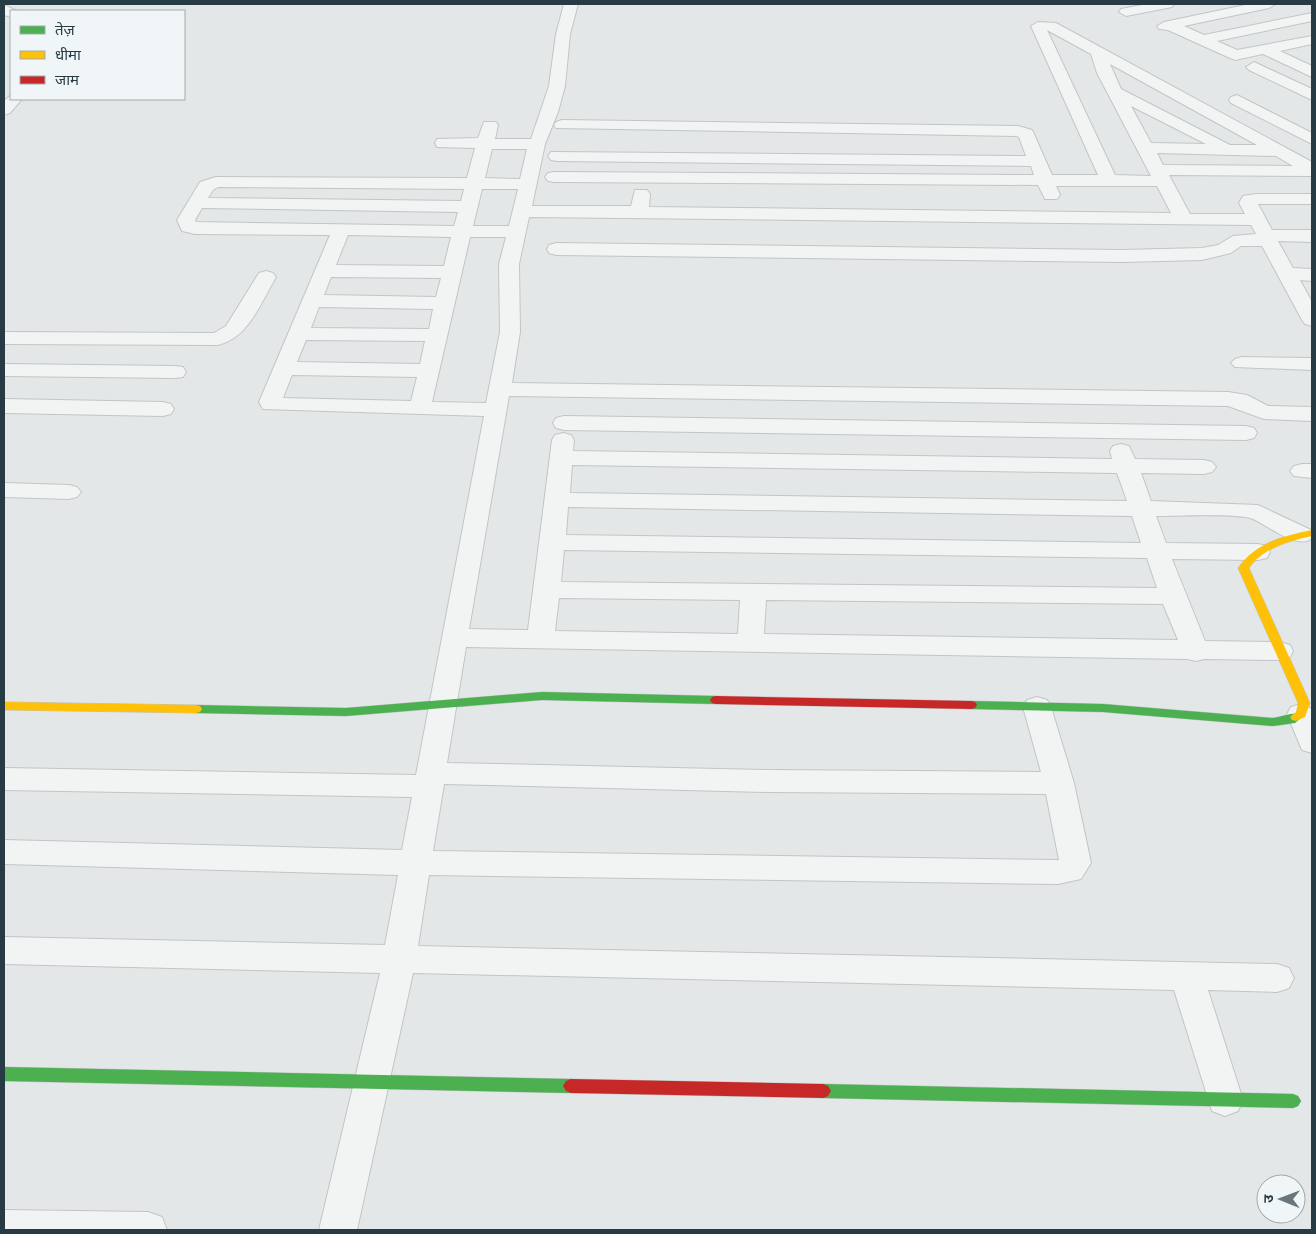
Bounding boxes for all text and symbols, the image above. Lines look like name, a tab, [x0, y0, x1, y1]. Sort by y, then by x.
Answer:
legend	[10, 10, 185, 100]
text: तेज़	[55, 20, 76, 41]
text: धीमा	[55, 45, 82, 66]
text: जाम	[55, 70, 80, 91]
north arrow	[1256, 1174, 1306, 1224]
text: उ	[1259, 1194, 1279, 1203]

